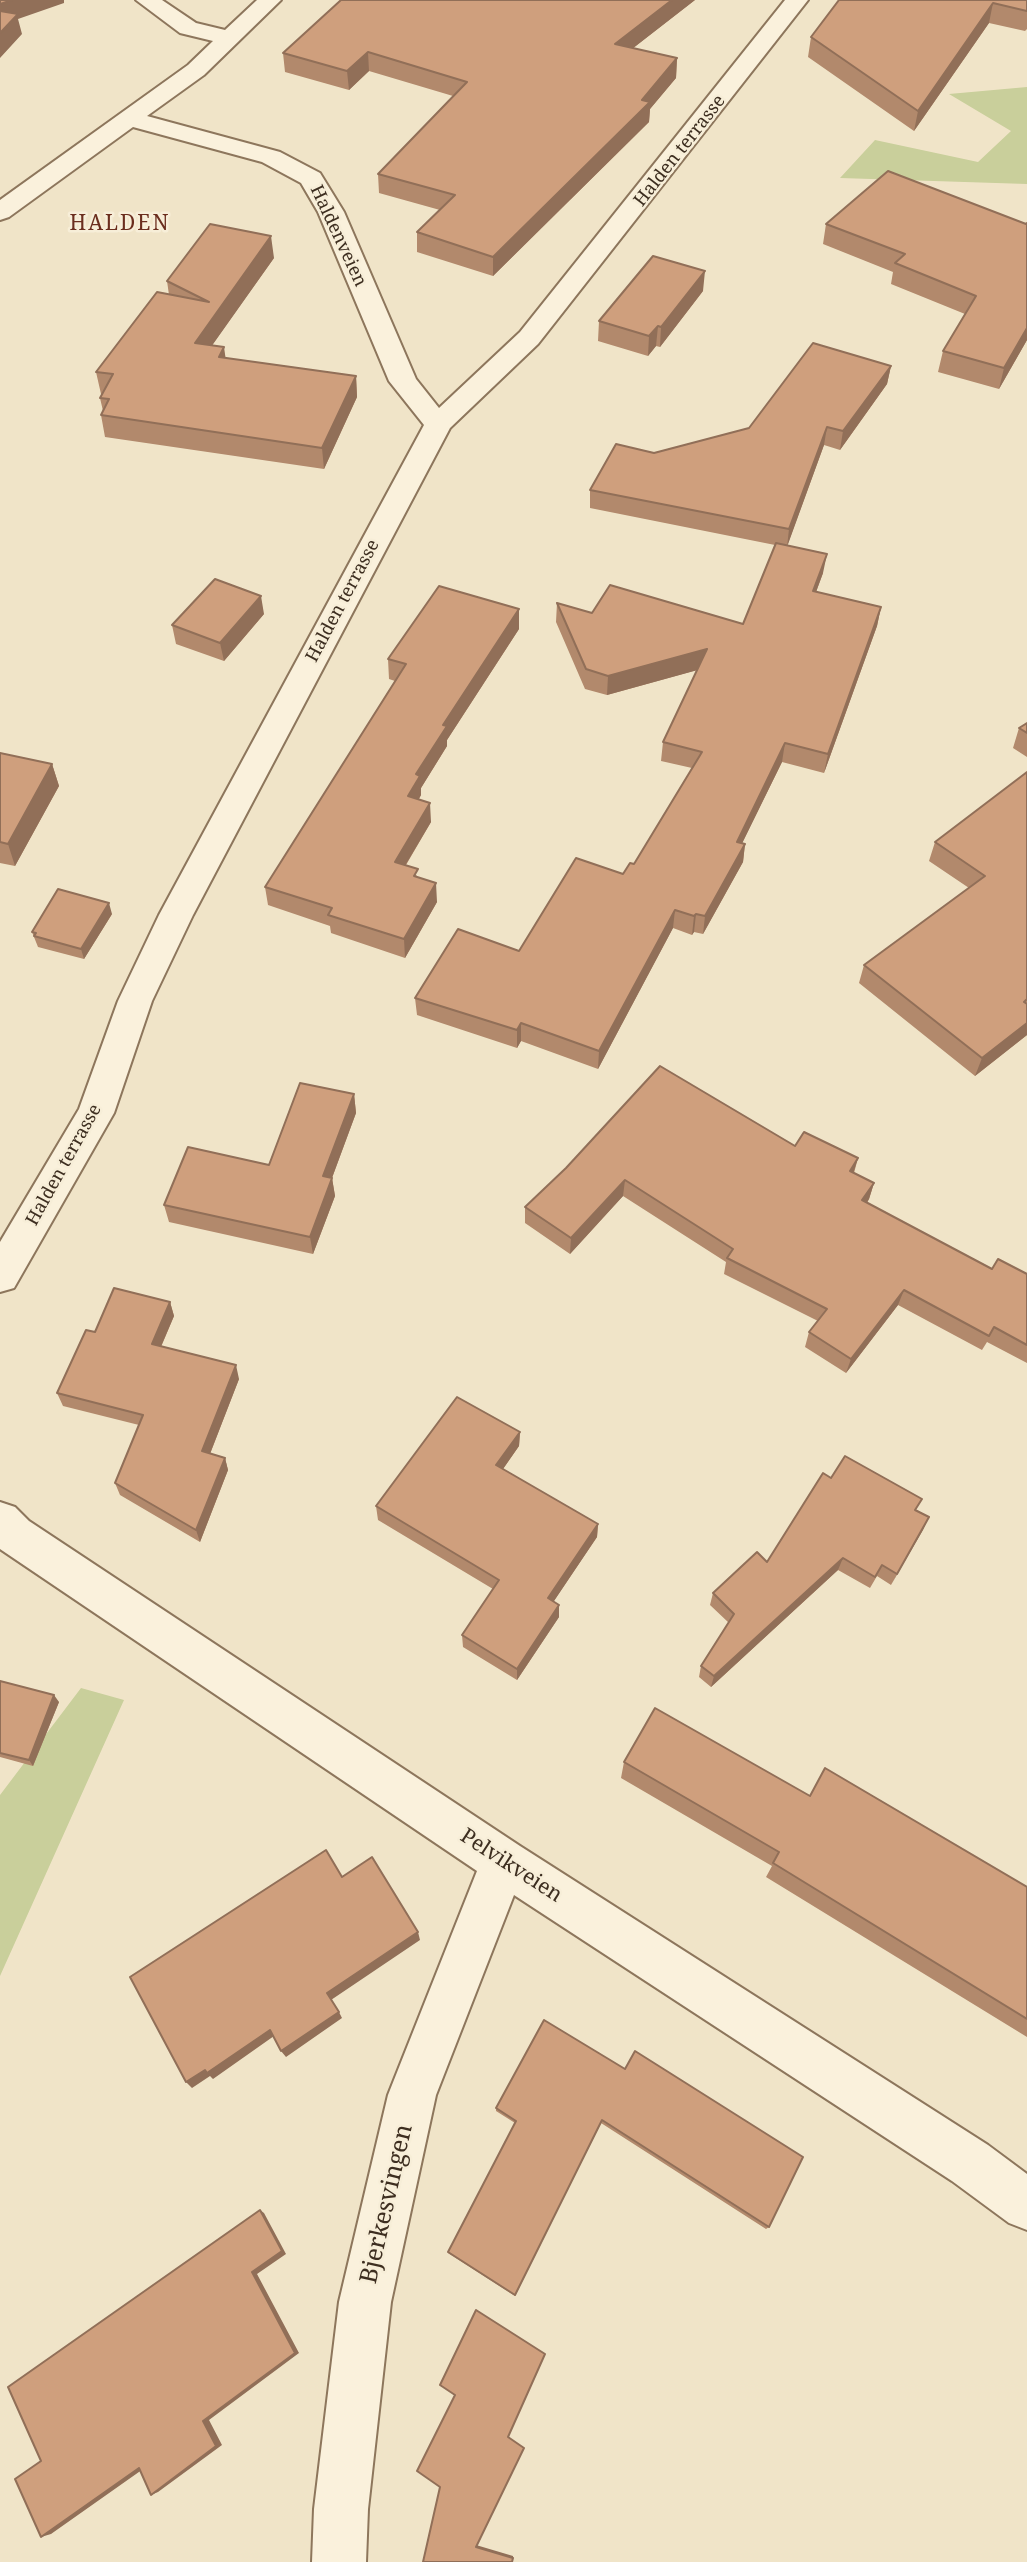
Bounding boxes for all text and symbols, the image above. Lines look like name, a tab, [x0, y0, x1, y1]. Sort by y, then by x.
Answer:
street label: Halden terrasse	[630, 91, 730, 211]
street label: Haldenveien	[305, 182, 371, 290]
district label: HALDEN	[70, 211, 170, 237]
street label: Halden terrasse	[302, 536, 384, 666]
street label: Halden terrasse	[22, 1100, 106, 1230]
street label: Pelvikveien	[455, 1824, 567, 1908]
street label: Bjerkesvingen	[355, 2122, 419, 2286]

